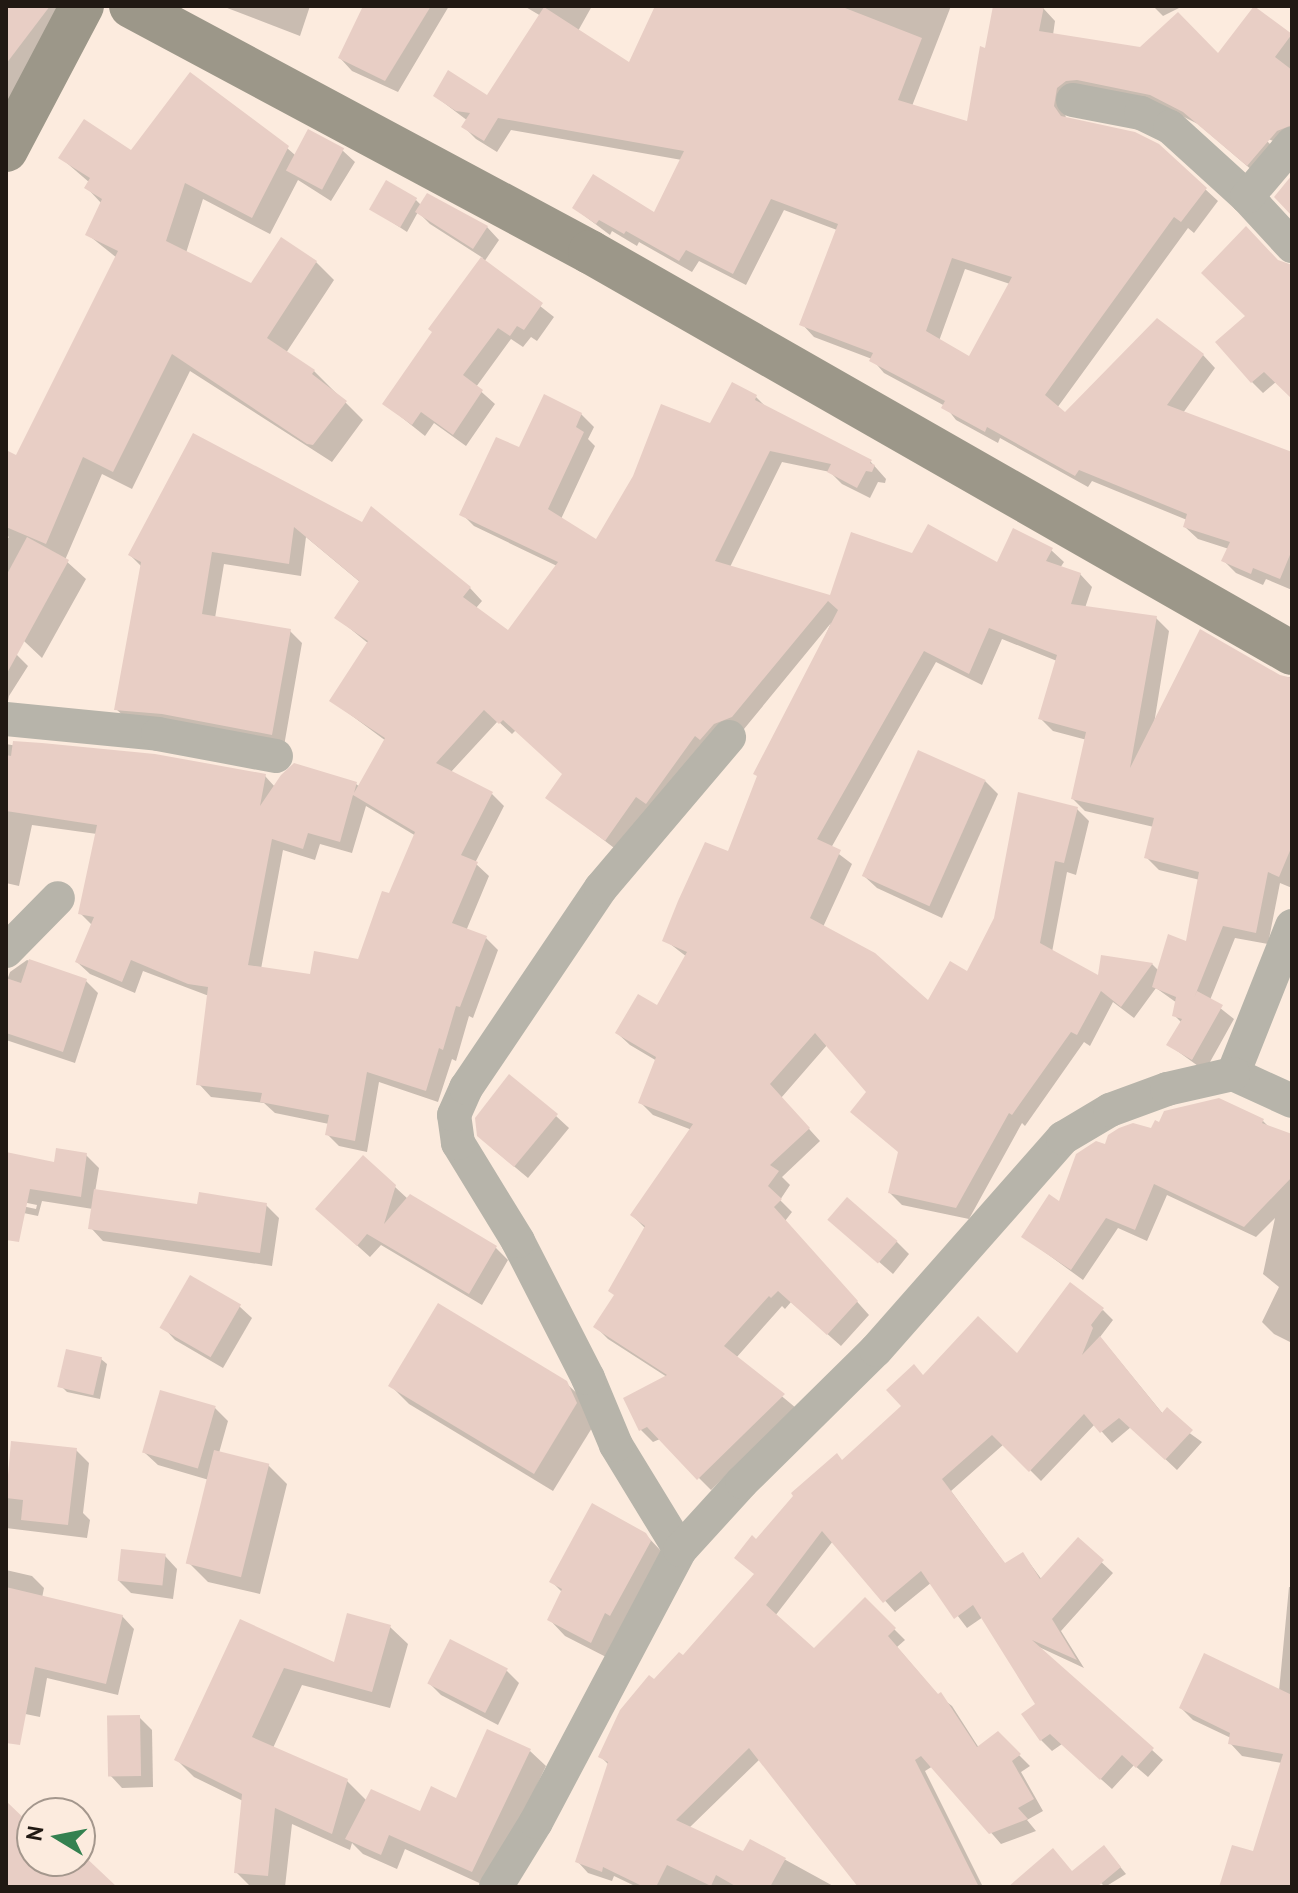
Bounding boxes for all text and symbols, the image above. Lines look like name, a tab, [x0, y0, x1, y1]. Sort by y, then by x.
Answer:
north arrow	[16, 1797, 96, 1877]
text: N	[19, 1824, 49, 1843]

